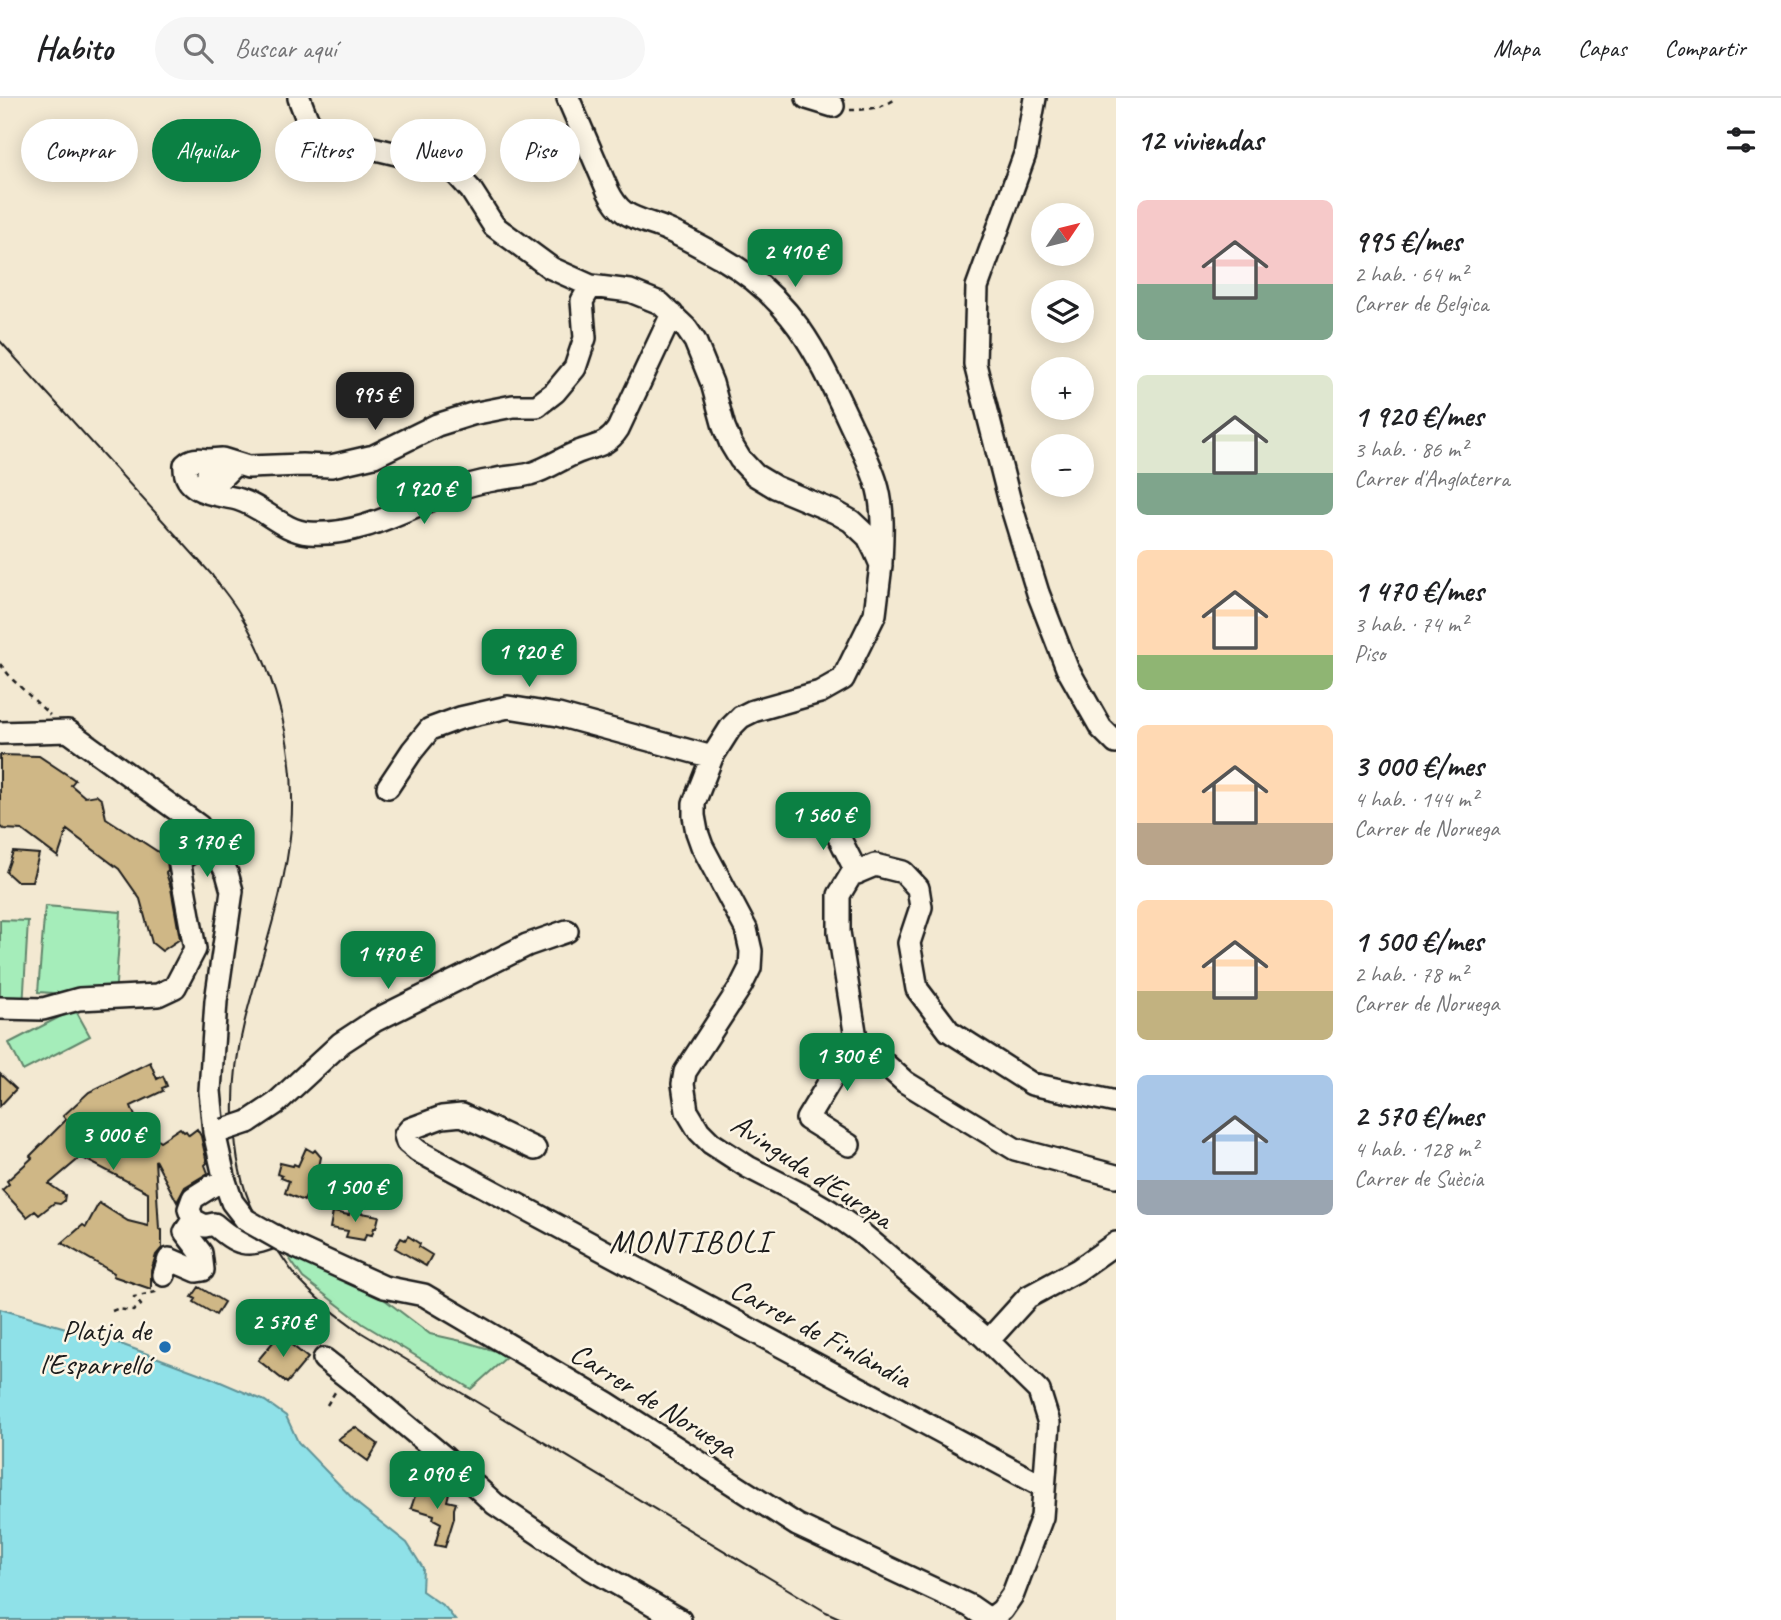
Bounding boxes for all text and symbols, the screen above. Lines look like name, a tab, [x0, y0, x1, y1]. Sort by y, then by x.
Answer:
search box	[155, 17, 645, 80]
text: Habito	[35, 27, 113, 69]
icon: search	[179, 29, 217, 67]
text: Buscar aquí	[235, 32, 337, 65]
text: Mapa	[1493, 33, 1540, 63]
text: Capas	[1578, 33, 1626, 63]
text: Compartir	[1664, 33, 1746, 63]
chip: Comprar	[21, 119, 138, 182]
chip: Alquilar	[152, 119, 261, 182]
chip: Filtros	[275, 119, 376, 182]
chip: Nuevo	[390, 119, 486, 182]
chip: Piso	[500, 119, 580, 182]
text: 12 viviendas	[1137, 121, 1263, 159]
icon: filters	[1722, 121, 1760, 159]
north arrow	[1031, 203, 1094, 266]
map controls	[1031, 203, 1094, 497]
text: 995 €/mes	[1354, 222, 1462, 260]
icon: home	[1193, 228, 1277, 312]
pin: 2 410 €	[730, 230, 860, 289]
text: 2 410 €	[764, 237, 826, 266]
text: 2 hab. · 64 m²	[1354, 260, 1467, 289]
button: layers	[1031, 280, 1094, 343]
text: Carrer de Belgica	[1354, 289, 1488, 318]
button: +	[1031, 357, 1094, 420]
pin: 995 €	[326, 372, 424, 432]
text: 995 €	[352, 380, 398, 409]
text: 1 920 €/mes	[1354, 397, 1483, 435]
icon: home	[1193, 403, 1277, 487]
button: −	[1031, 434, 1094, 497]
text: 3 hab. · 86 m²	[1354, 435, 1467, 464]
text: Carrer d'Anglaterra	[1354, 464, 1509, 493]
pin: 1 920 €	[359, 466, 489, 526]
text: 1 920 €	[393, 474, 455, 503]
text: 1 470 €/mes	[1354, 572, 1483, 610]
icon: home	[1193, 578, 1277, 662]
text: 3 hab. · 74 m²	[1354, 610, 1467, 639]
pin: 1 920 €	[464, 630, 594, 689]
text: 1 920 €	[498, 637, 560, 666]
text: Piso	[1354, 639, 1385, 668]
text: 3 000 €/mes	[1354, 747, 1484, 785]
icon: home	[1193, 753, 1277, 837]
text: 4 hab. · 144 m²	[1354, 785, 1478, 814]
pin: 1 560 €	[758, 792, 888, 852]
text: 1 560 €	[792, 800, 855, 829]
text: Carrer de Noruega	[1354, 814, 1499, 843]
pin: 3 170 €	[142, 820, 272, 879]
text: 3 170 €	[176, 827, 238, 856]
text: 1 500 €/mes	[1354, 922, 1483, 960]
icon: home	[1193, 928, 1277, 1012]
pin: 1 470 €	[323, 932, 453, 991]
text: 1 470 €	[357, 939, 419, 968]
text: 2 hab. · 78 m²	[1354, 960, 1467, 989]
text: Carrer de Noruega	[1354, 989, 1499, 1018]
pin: 1 300 €	[782, 1034, 912, 1093]
text: 1 300 €	[816, 1041, 878, 1070]
text: 2 570 €/mes	[1354, 1097, 1483, 1135]
icon: home	[1193, 1103, 1277, 1187]
street label: Avinguda d'Europa	[724, 1105, 902, 1239]
pin: 3 000 €	[48, 1112, 178, 1172]
text: 3 000 €	[82, 1120, 144, 1149]
text: 4 hab. · 128 m²	[1354, 1135, 1478, 1164]
pin: 1 500 €	[290, 1164, 420, 1224]
text: Carrer de Suècia	[1354, 1164, 1483, 1193]
text: 1 500 €	[324, 1172, 386, 1201]
district label: MONTIBOLI	[609, 1221, 776, 1262]
street label: Carrer de Finlàndia	[724, 1269, 920, 1398]
pin: 2 570 €	[218, 1300, 348, 1359]
text: 2 570 €	[252, 1307, 314, 1336]
place label: Platja de l'Esparrelló	[40, 1311, 155, 1383]
street label: Carrer de Noruega	[564, 1334, 746, 1467]
marker: Platja de l'Esparrelló	[157, 1339, 173, 1355]
pin: 2 090 €	[372, 1452, 502, 1511]
text: 2 090 €	[406, 1459, 468, 1488]

